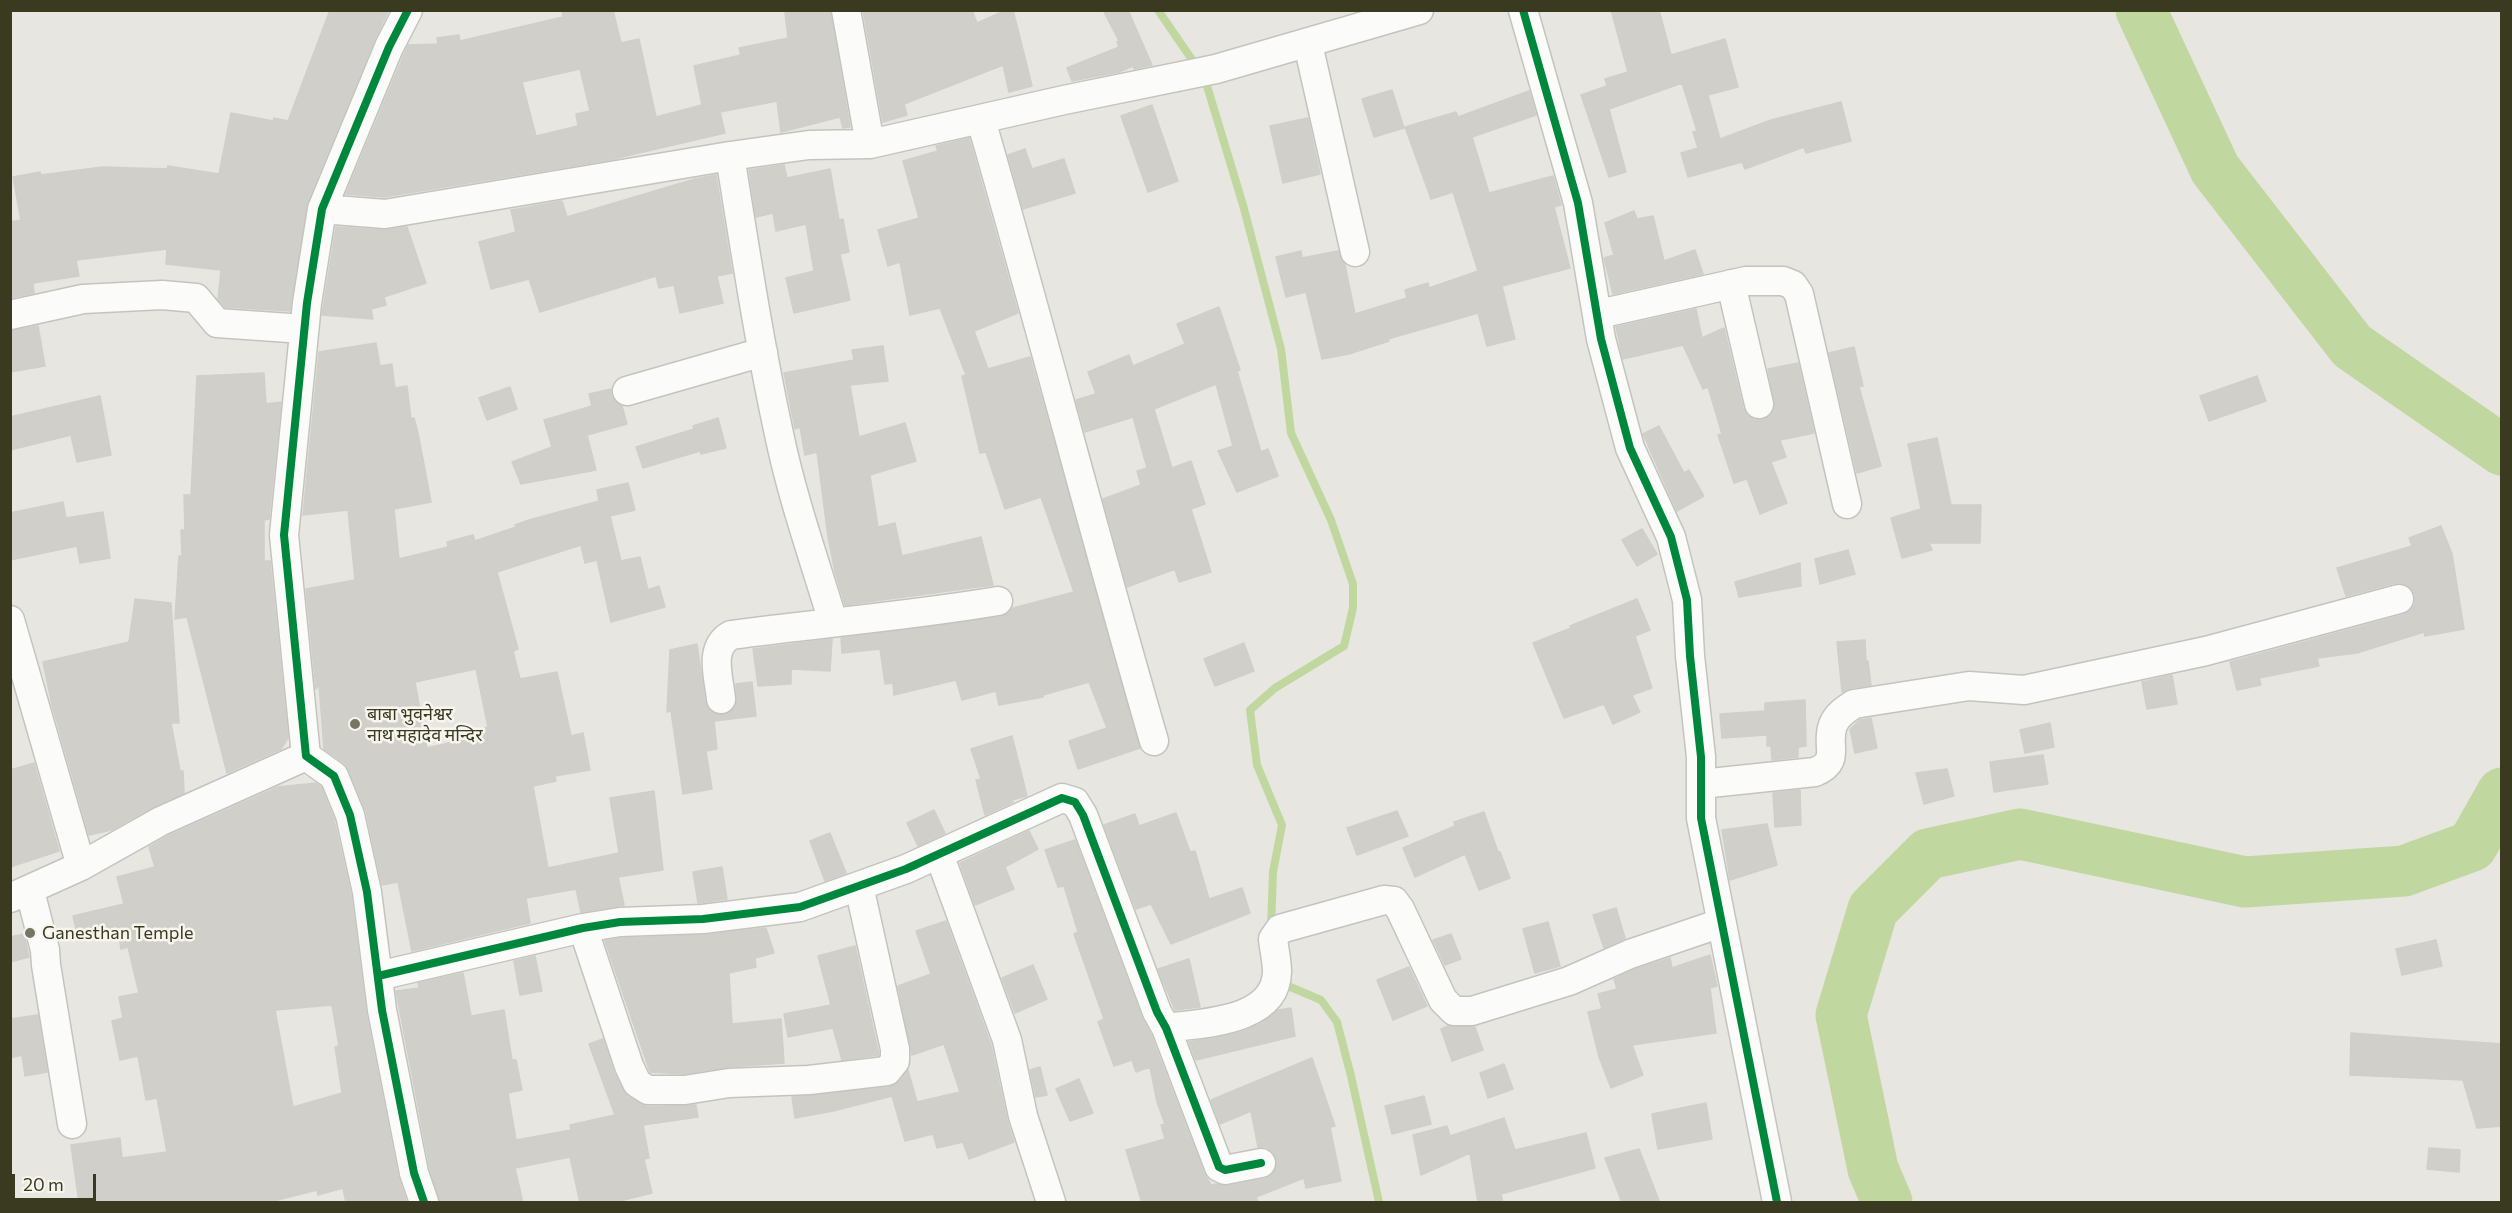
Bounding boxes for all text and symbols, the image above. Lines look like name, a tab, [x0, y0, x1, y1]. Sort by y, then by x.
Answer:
place label: बाबा भुवनेश्वर नाथ महादेव मन्दिर	[367, 703, 483, 746]
marker: बाबा भुवनेश्वर नाथ महादेव मन्दिर	[348, 717, 362, 731]
place label: Ganesthan Temple	[42, 922, 193, 944]
marker: Ganesthan Temple	[23, 926, 37, 940]
scale bar	[15, 1162, 99, 1200]
text: 20 m	[23, 1173, 64, 1195]

